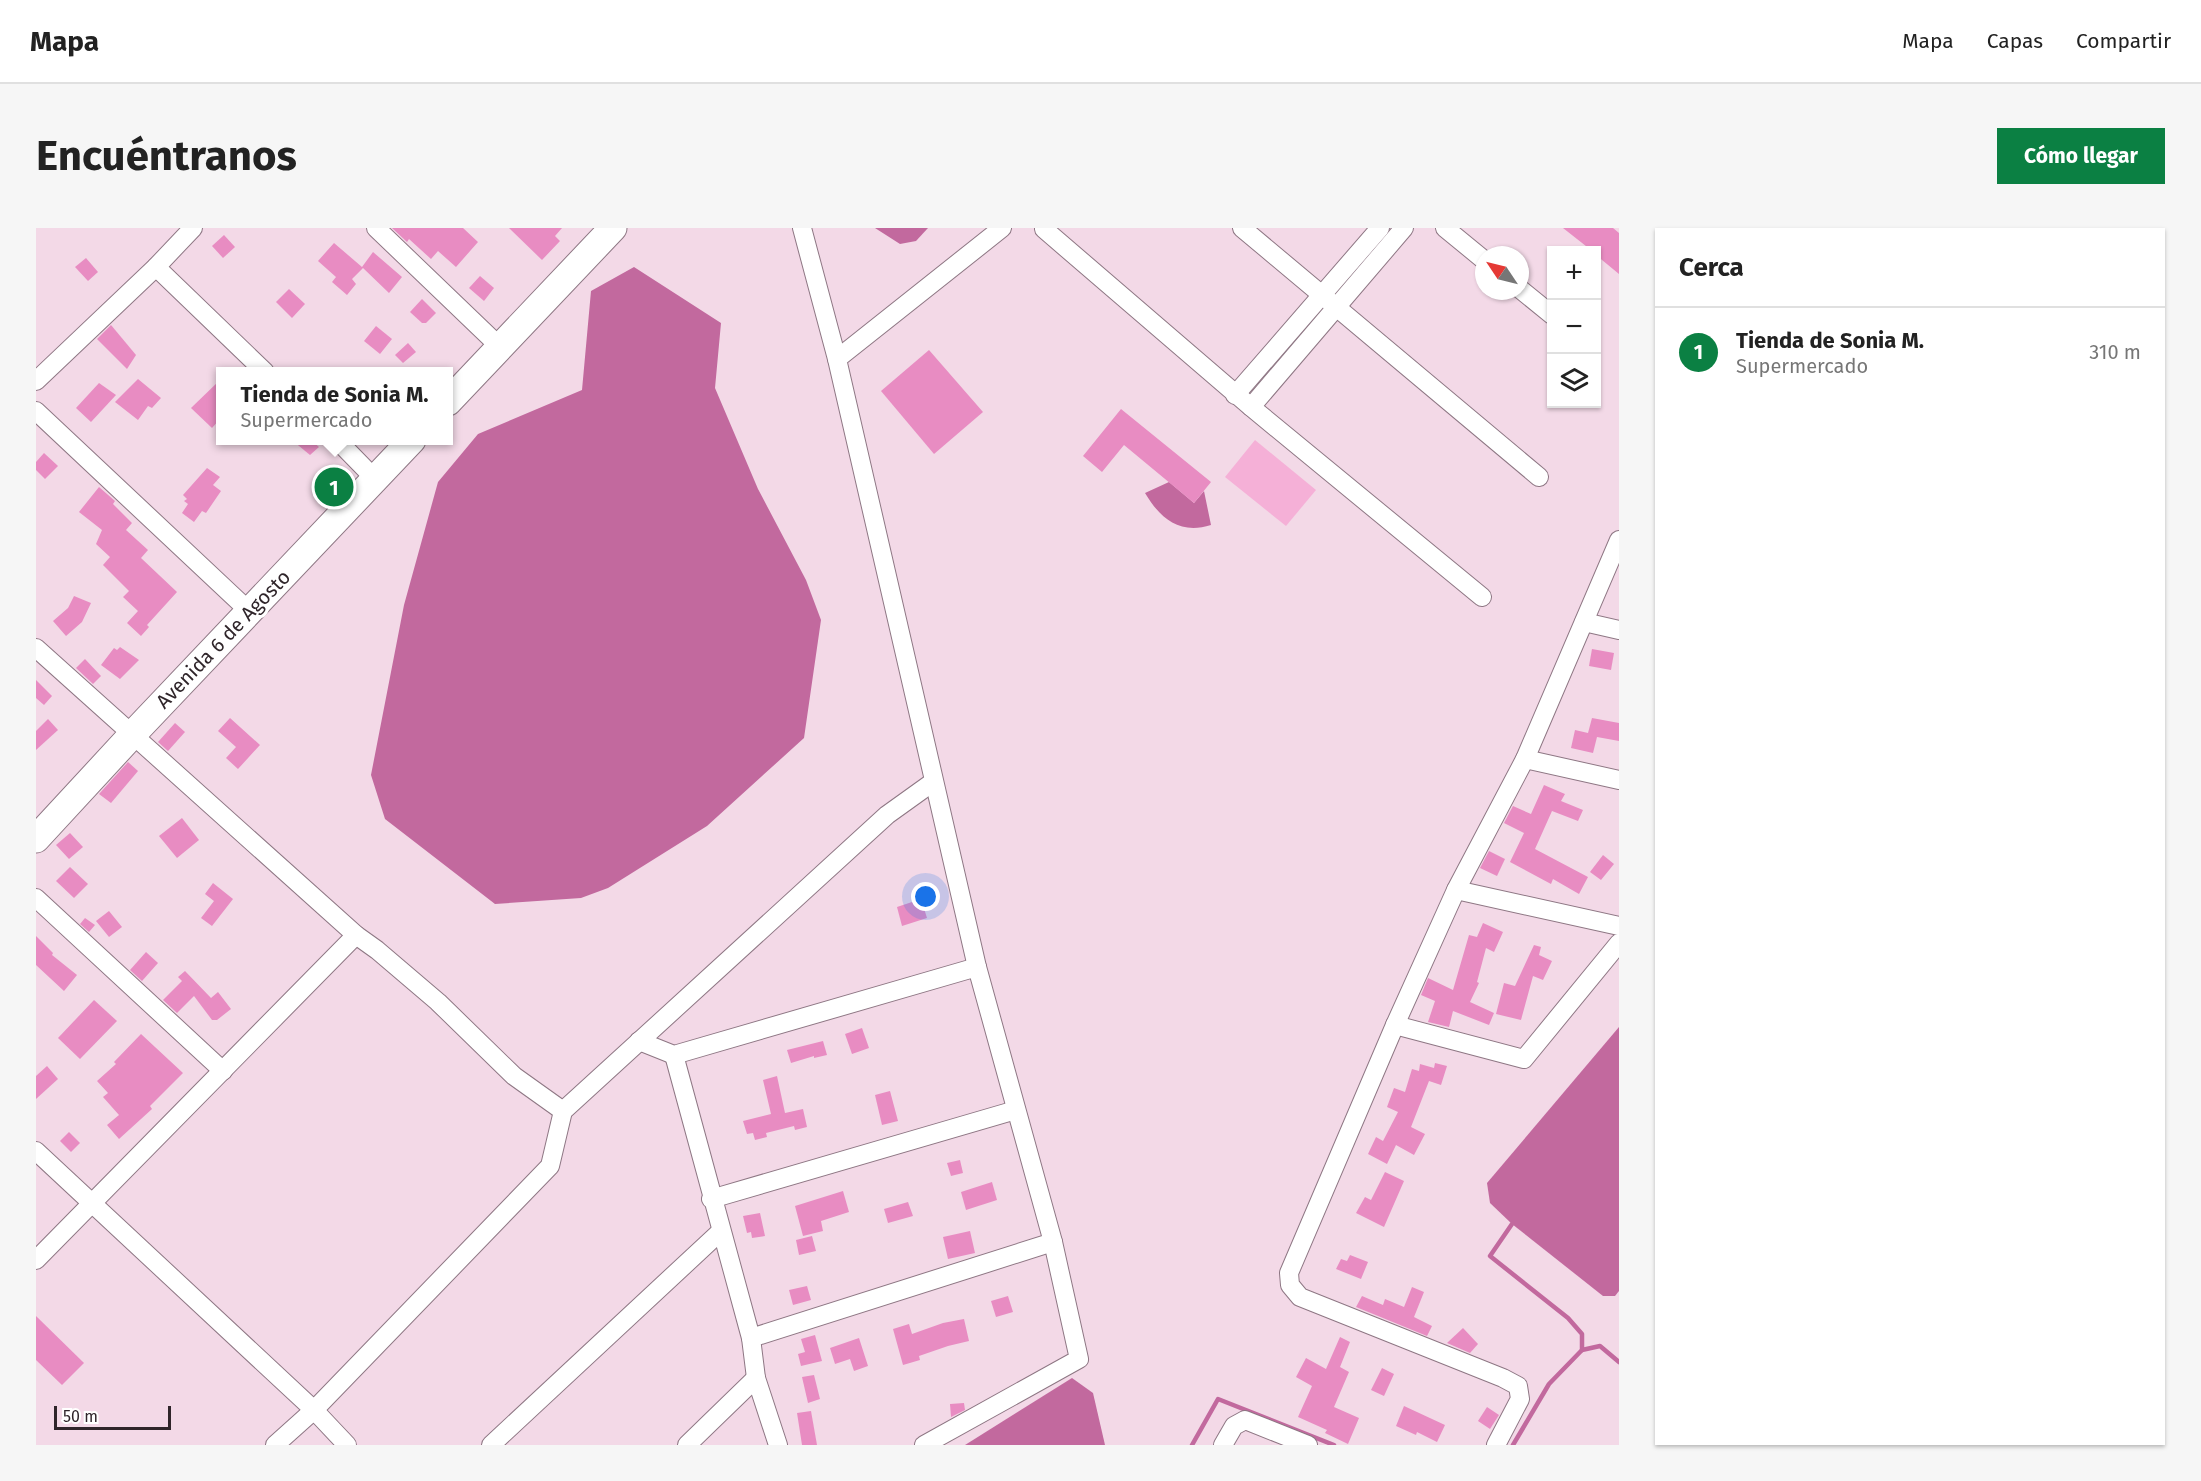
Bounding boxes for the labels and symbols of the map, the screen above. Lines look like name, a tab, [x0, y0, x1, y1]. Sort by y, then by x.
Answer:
north arrow	[1475, 246, 1529, 300]
pin: 1	[314, 464, 354, 510]
street label: Avenida 6 de Agosto	[151, 565, 295, 713]
your location	[911, 882, 940, 911]
scale bar	[54, 1403, 171, 1430]

